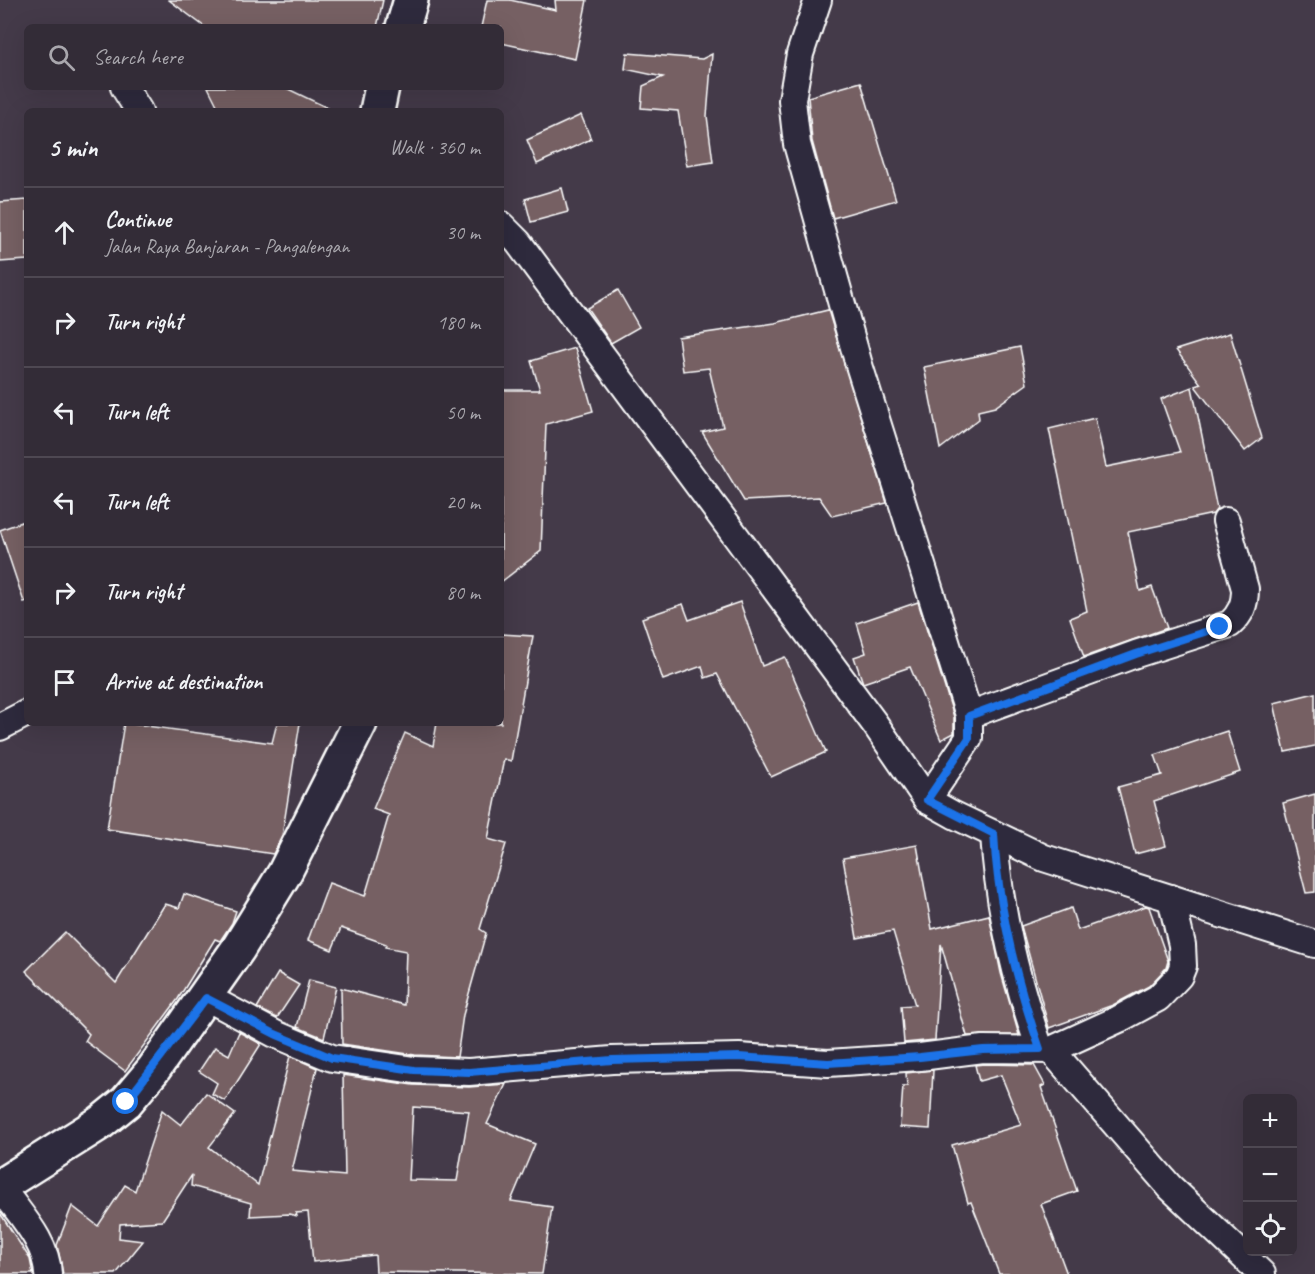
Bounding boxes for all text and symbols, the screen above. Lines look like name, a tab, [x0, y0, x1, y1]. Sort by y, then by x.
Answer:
search box	[24, 24, 504, 90]
icon: search	[45, 41, 78, 74]
text: Search here	[93, 43, 183, 71]
text: 5 min	[48, 131, 97, 164]
text: Walk · 360 m	[390, 135, 480, 160]
text: Continue	[105, 206, 171, 234]
icon: ahead	[48, 216, 81, 249]
text: 30 m	[446, 220, 480, 245]
text: Jalan Raya Banjaran - Pangalengan	[105, 234, 349, 259]
icon: right	[48, 306, 81, 339]
text: Turn right	[105, 308, 182, 336]
text: 180 m	[437, 310, 480, 335]
icon: left	[48, 396, 81, 429]
text: Turn left	[105, 398, 169, 426]
text: 50 m	[446, 400, 480, 425]
icon: left	[48, 486, 81, 519]
text: Turn left	[105, 488, 169, 516]
text: 20 m	[446, 490, 480, 515]
icon: right	[48, 576, 81, 609]
text: Turn right	[105, 578, 182, 606]
text: 80 m	[446, 580, 480, 605]
route end	[1206, 613, 1232, 639]
icon: arrive	[48, 666, 81, 699]
text: Arrive at destination	[105, 668, 262, 696]
route start	[112, 1088, 138, 1114]
map controls	[1243, 1094, 1297, 1256]
button: +	[1243, 1094, 1297, 1148]
button: −	[1243, 1148, 1297, 1202]
button: locate	[1243, 1202, 1297, 1256]

